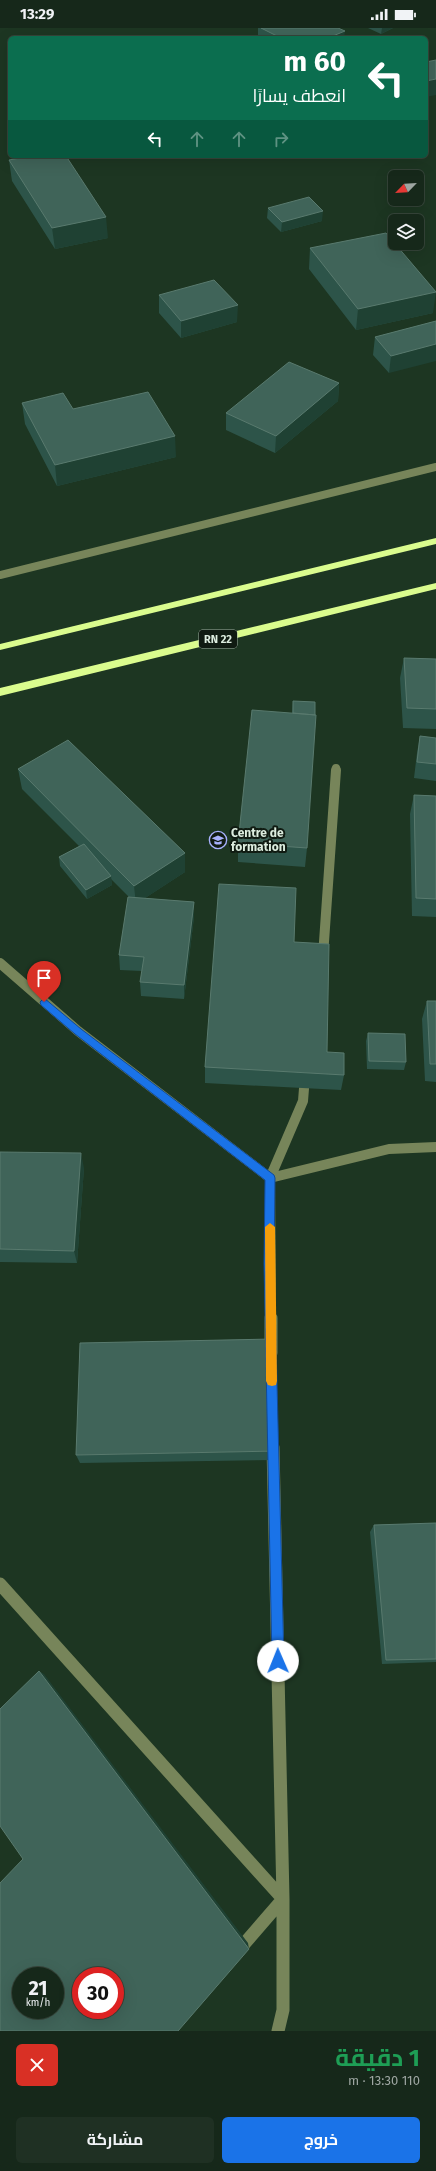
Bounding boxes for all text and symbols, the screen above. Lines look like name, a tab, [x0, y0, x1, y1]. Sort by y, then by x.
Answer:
text: 13:29	[20, 5, 54, 23]
text: 60 m	[284, 45, 346, 78]
icon: left	[360, 52, 412, 104]
text: انعطف يسارًا	[252, 85, 346, 107]
icon: left	[144, 128, 166, 150]
icon: ahead	[186, 128, 208, 150]
icon: ahead	[228, 128, 250, 150]
icon: right	[270, 128, 292, 150]
north arrow	[388, 170, 424, 206]
map controls	[388, 170, 424, 250]
button: layers	[388, 214, 424, 250]
road number: RN 22	[199, 630, 237, 648]
place label: Centre de formation	[231, 826, 286, 854]
school or university icon: Centre de formation	[208, 830, 228, 850]
pin	[27, 961, 61, 1002]
icon: arrive	[33, 967, 55, 989]
position arrow	[257, 1640, 299, 1682]
speed limit sign: 30	[72, 1967, 124, 2019]
text: 21	[28, 1976, 48, 2000]
text: km/h	[26, 1997, 50, 2009]
button: close	[16, 2044, 58, 2086]
text: 1 دقيقة	[335, 2044, 420, 2072]
text: 110 m · 13:30	[348, 2073, 420, 2088]
button: مشاركة	[16, 2117, 214, 2163]
button: خروج	[222, 2117, 420, 2163]

